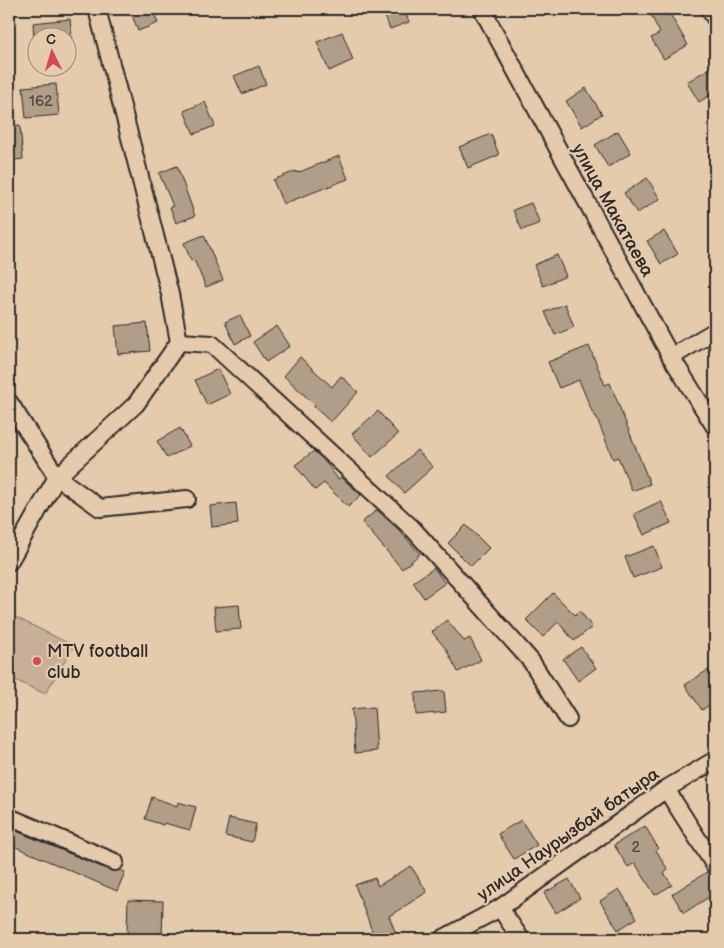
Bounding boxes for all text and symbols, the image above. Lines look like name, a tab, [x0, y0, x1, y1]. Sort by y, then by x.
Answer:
north arrow	[28, 28, 78, 78]
text: С	[45, 31, 57, 48]
house number: 162	[29, 92, 53, 111]
street label: улица Макатаева	[567, 140, 658, 281]
place label: MTV football club	[47, 641, 148, 683]
marker: MTV football club	[31, 655, 43, 667]
street label: улица Наурызбай батыра	[473, 763, 663, 905]
house number: 2	[632, 838, 641, 857]

